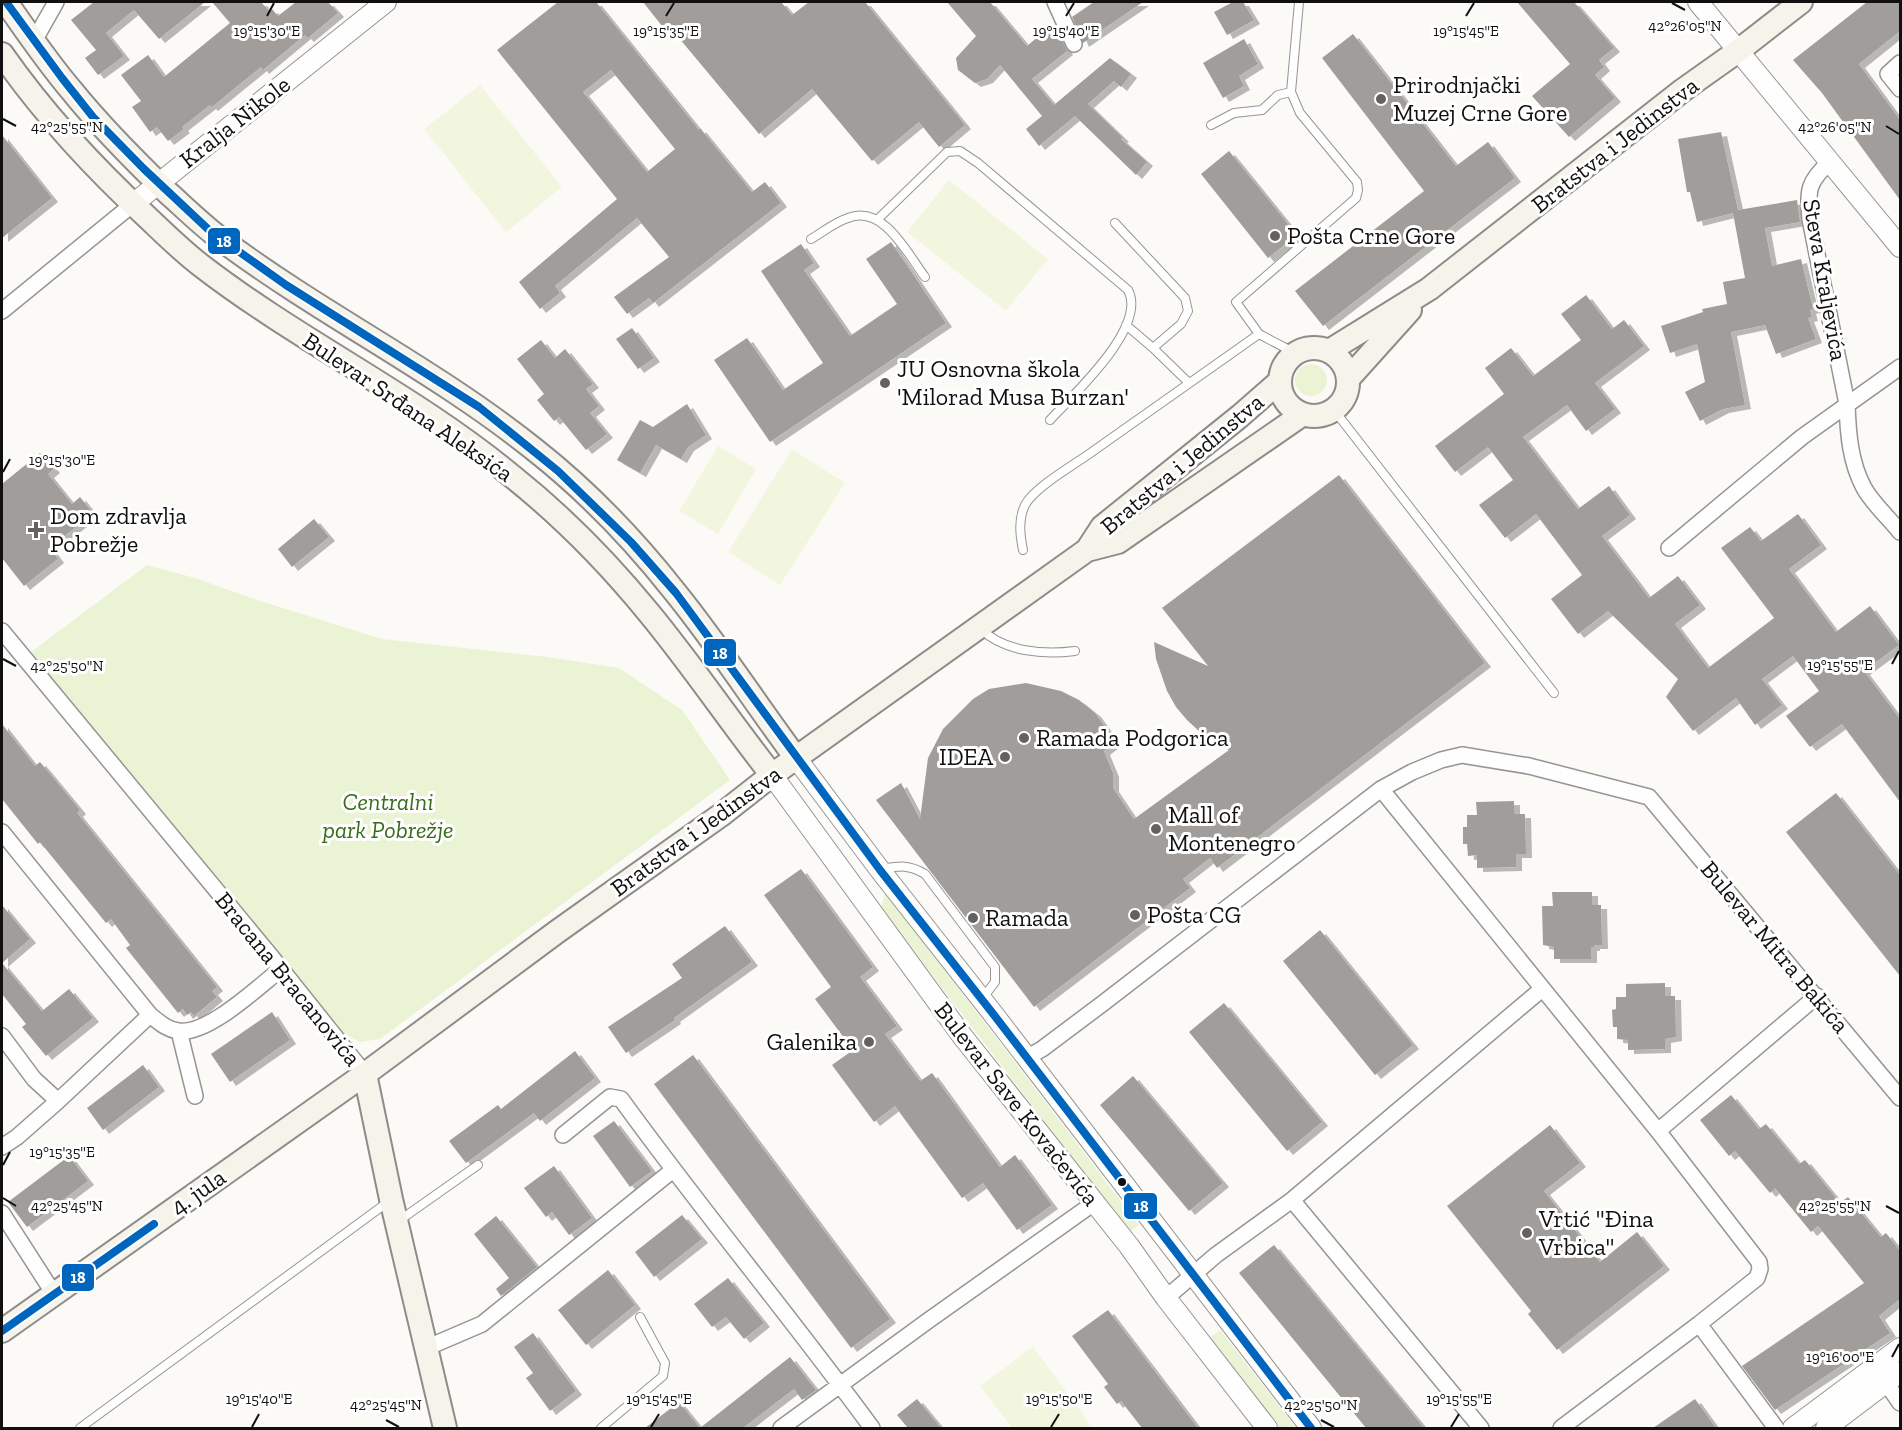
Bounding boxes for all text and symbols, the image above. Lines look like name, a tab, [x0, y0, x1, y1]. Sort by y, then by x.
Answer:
text: 42°26'05"N	[1648, 17, 1722, 35]
text: 19°15'30"E	[234, 22, 300, 40]
text: 19°15'35"E	[633, 22, 699, 40]
text: 19°15'40"E	[1033, 22, 1099, 40]
text: 19°15'45"E	[1433, 22, 1499, 40]
street label: Kralja Nikole	[174, 69, 296, 174]
place label: Prirodnjački Muzej Crne Gore	[1393, 70, 1567, 127]
street label: Bratstva i Jedinstva	[1525, 70, 1704, 219]
marker: Prirodnjački Muzej Crne Gore	[1374, 92, 1388, 106]
text: 42°25'55"N	[31, 118, 103, 136]
text: 42°26'05"N	[1798, 118, 1872, 136]
street label: Steva Kraljevića	[1797, 197, 1854, 363]
place label: Pošta Crne Gore	[1287, 221, 1455, 250]
line badge: 18	[207, 227, 241, 255]
marker: Pošta Crne Gore	[1268, 229, 1282, 243]
text: 18	[216, 232, 232, 251]
street label: Bulevar Srđana Aleksića	[298, 325, 519, 488]
place label: JU Osnovna škola 'Milorad Musa Burzan'	[897, 354, 1129, 411]
marker: JU Osnovna škola 'Milorad Musa Burzan'	[878, 376, 892, 390]
street label: Bratstva i Jedinstva	[1094, 387, 1269, 540]
text: 19°15'30"E	[29, 451, 95, 469]
place label: Dom zdravlja Pobrežje	[50, 501, 187, 558]
marker: Dom zdravlja Pobrežje	[27, 521, 45, 539]
line badge: 18	[703, 638, 737, 667]
text: 18	[712, 644, 728, 663]
text: 19°15'55"E	[1807, 656, 1873, 674]
text: 42°25'50"N	[31, 657, 103, 675]
place label: Ramada Podgorica	[1036, 723, 1229, 752]
marker: Ramada Podgorica	[1017, 731, 1031, 745]
place label: IDEA	[939, 742, 993, 771]
marker: IDEA	[998, 750, 1012, 764]
street label: Bratstva i Jedinstva	[605, 759, 787, 902]
park label: Centralni park Pobrežje	[321, 787, 454, 844]
place label: Mall of Montenegro	[1168, 800, 1295, 857]
marker: Mall of Montenegro	[1149, 822, 1163, 836]
street label: Bulevar Mitra Bakića	[1695, 855, 1856, 1039]
street label: Bracana Bracanovića	[209, 886, 368, 1072]
place label: Pošta CG	[1147, 900, 1241, 929]
place label: Ramada	[985, 903, 1069, 932]
marker: Pošta CG	[1128, 908, 1142, 922]
marker: Ramada	[966, 911, 980, 925]
street label: Bulevar Save Kovačevića	[929, 996, 1106, 1212]
place label: Galenika	[767, 1027, 857, 1056]
marker: Galenika	[862, 1035, 876, 1049]
text: 19°15'35"E	[29, 1143, 95, 1161]
street label: 4. jula	[164, 1162, 231, 1221]
unlabelled marker	[1116, 1176, 1128, 1188]
line badge: 18	[1123, 1192, 1158, 1220]
text: 42°25'45"N	[31, 1197, 103, 1215]
text: 18	[1133, 1197, 1149, 1216]
text: 42°25'55"N	[1799, 1197, 1871, 1215]
place label: Vrtić "Đina Vrbica"	[1538, 1204, 1654, 1261]
marker: Vrtić "Đina Vrbica"	[1520, 1226, 1534, 1240]
line badge: 18	[61, 1263, 95, 1292]
text: 18	[70, 1268, 86, 1287]
text: 19°16'00"E	[1806, 1348, 1874, 1366]
text: 19°15'40"E	[226, 1390, 292, 1408]
text: 19°15'45"E	[626, 1390, 692, 1408]
text: 19°15'50"E	[1026, 1390, 1093, 1408]
text: 19°15'55"E	[1426, 1390, 1492, 1408]
text: 42°25'45"N	[350, 1396, 422, 1414]
text: 42°25'50"N	[1285, 1396, 1357, 1414]

